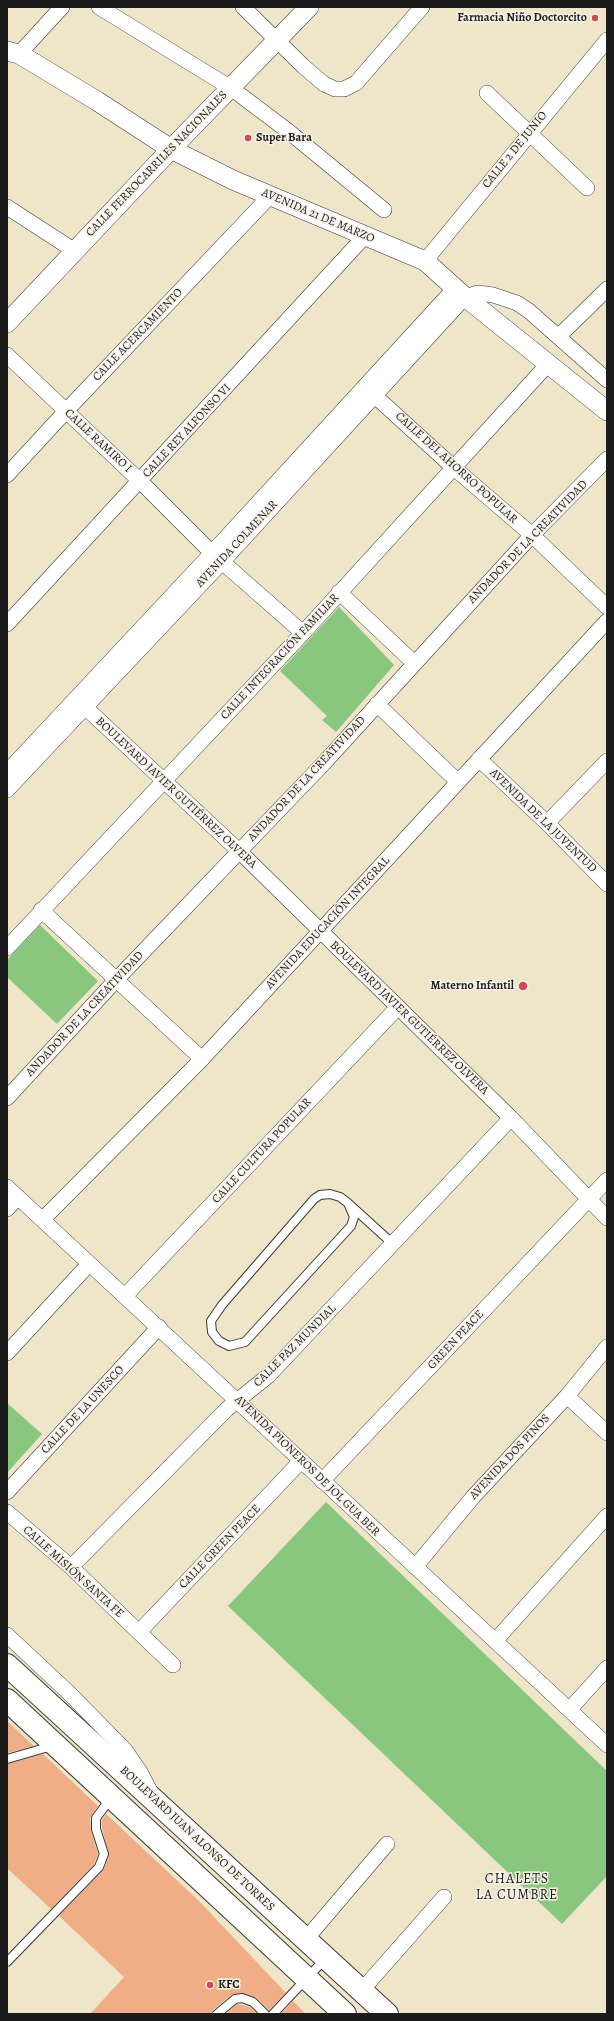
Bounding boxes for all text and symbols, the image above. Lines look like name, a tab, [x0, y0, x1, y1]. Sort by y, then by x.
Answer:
place label: Farmacia Niño Doctorcito	[457, 11, 587, 25]
marker: Farmacia Niño Doctorcito	[590, 13, 600, 23]
street label: CALLE FERROCARRILES NACIONALES	[83, 88, 231, 240]
street label: CALLE 2 DE JUNIO	[480, 109, 550, 191]
place label: Super Bara	[256, 131, 312, 145]
marker: Super Bara	[243, 133, 253, 143]
street label: AVENIDA 21 DE MARZO	[259, 186, 377, 246]
street label: CALLE ACERCAMIENTO	[90, 286, 186, 384]
street label: CALLE REY ALFONSO VI	[140, 381, 234, 481]
street label: CALLE RAMIRO I	[61, 406, 135, 476]
street label: CALLE DEL AHORRO POPULAR	[392, 409, 520, 527]
street label: ANDADOR DE LA CREATIVIDAD	[465, 477, 591, 607]
street label: AVENIDA COLMENAR	[193, 498, 281, 590]
street label: CALLE INTEGRACIÓN FAMILIAR	[218, 591, 342, 723]
street label: ANDADOR DE LA CREATIVIDAD	[245, 713, 369, 845]
street label: BOULEVARD JAVIER GUTIÉRREZ OLVERA	[92, 714, 260, 872]
street label: AVENIDA DE LA JUVENTUD	[486, 766, 600, 876]
street label: AVENIDA EDUCACIÓN INTEGRAL	[263, 854, 393, 992]
street label: BOULEVARD JAVIER GUTIÉRREZ OLVERA	[327, 938, 491, 1098]
street label: ANDADOR DE LA CREATIVIDAD	[23, 948, 147, 1080]
place label: Materno Infantil	[430, 979, 514, 993]
marker: Materno Infantil	[517, 980, 529, 992]
street label: CALLE CULTURA POPULAR	[209, 1095, 315, 1207]
street label: CALLE PAZ MUNDIAL	[251, 1302, 339, 1390]
street label: GREEN PEACE	[425, 1307, 487, 1373]
street label: CALLE DE LA UNESCO	[38, 1363, 128, 1457]
street label: AVENIDA PIONEROS DE JOL GUA BER	[231, 1393, 383, 1539]
street label: AVENIDA DOS PINOS	[467, 1411, 553, 1503]
street label: CALLE GREEN PEACE	[176, 1502, 264, 1592]
street label: CALLE MISIÓN SANTA FE	[20, 1523, 126, 1621]
street label: BOULEVARD JUAN ALONSO DE TORRES	[117, 1763, 277, 1915]
district label: CHALETS LA CUMBRE	[476, 1872, 558, 1904]
place label: KFC	[218, 1978, 240, 1992]
marker: KFC	[205, 1980, 215, 1990]

